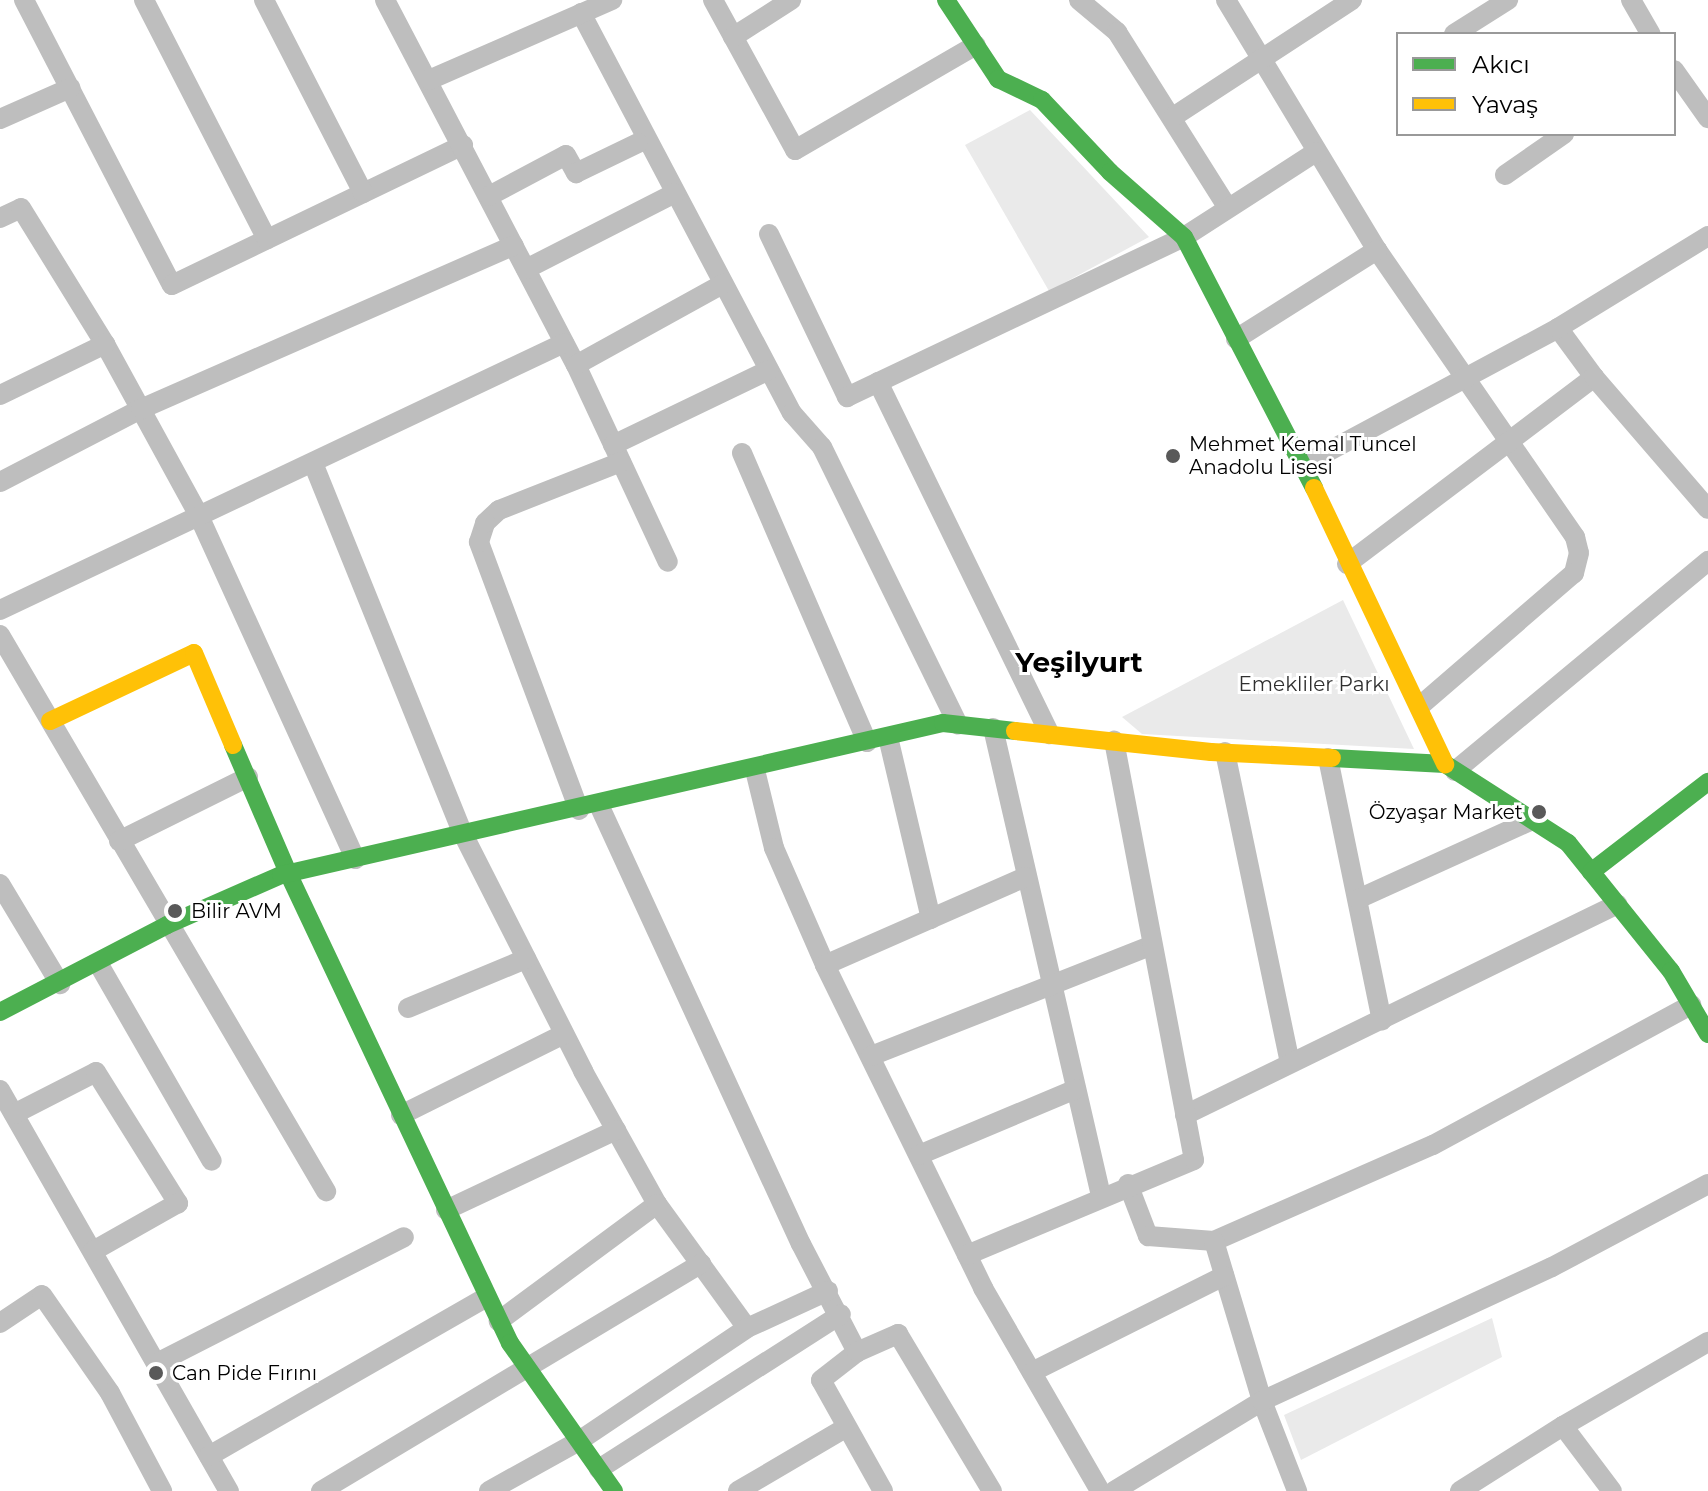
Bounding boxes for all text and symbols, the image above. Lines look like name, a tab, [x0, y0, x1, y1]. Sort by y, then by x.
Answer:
legend	[1396, 32, 1676, 136]
text: Akıcı	[1472, 50, 1530, 79]
text: Yavaş	[1472, 90, 1538, 119]
place label: Mehmet Kemal Tuncel Anadolu Lisesi	[1189, 432, 1417, 479]
marker: Mehmet Kemal Tuncel Anadolu Lisesi	[1164, 447, 1182, 465]
district label: Yeşilyurt	[1015, 645, 1143, 679]
park label: Emekliler Parkı	[1238, 672, 1390, 696]
place label: Özyaşar Market	[1369, 800, 1523, 824]
marker: Özyaşar Market	[1530, 803, 1548, 821]
place label: Bilir AVM	[191, 899, 282, 923]
marker: Bilir AVM	[166, 902, 184, 920]
place label: Can Pide Fırını	[172, 1361, 317, 1385]
marker: Can Pide Fırını	[147, 1364, 165, 1382]

